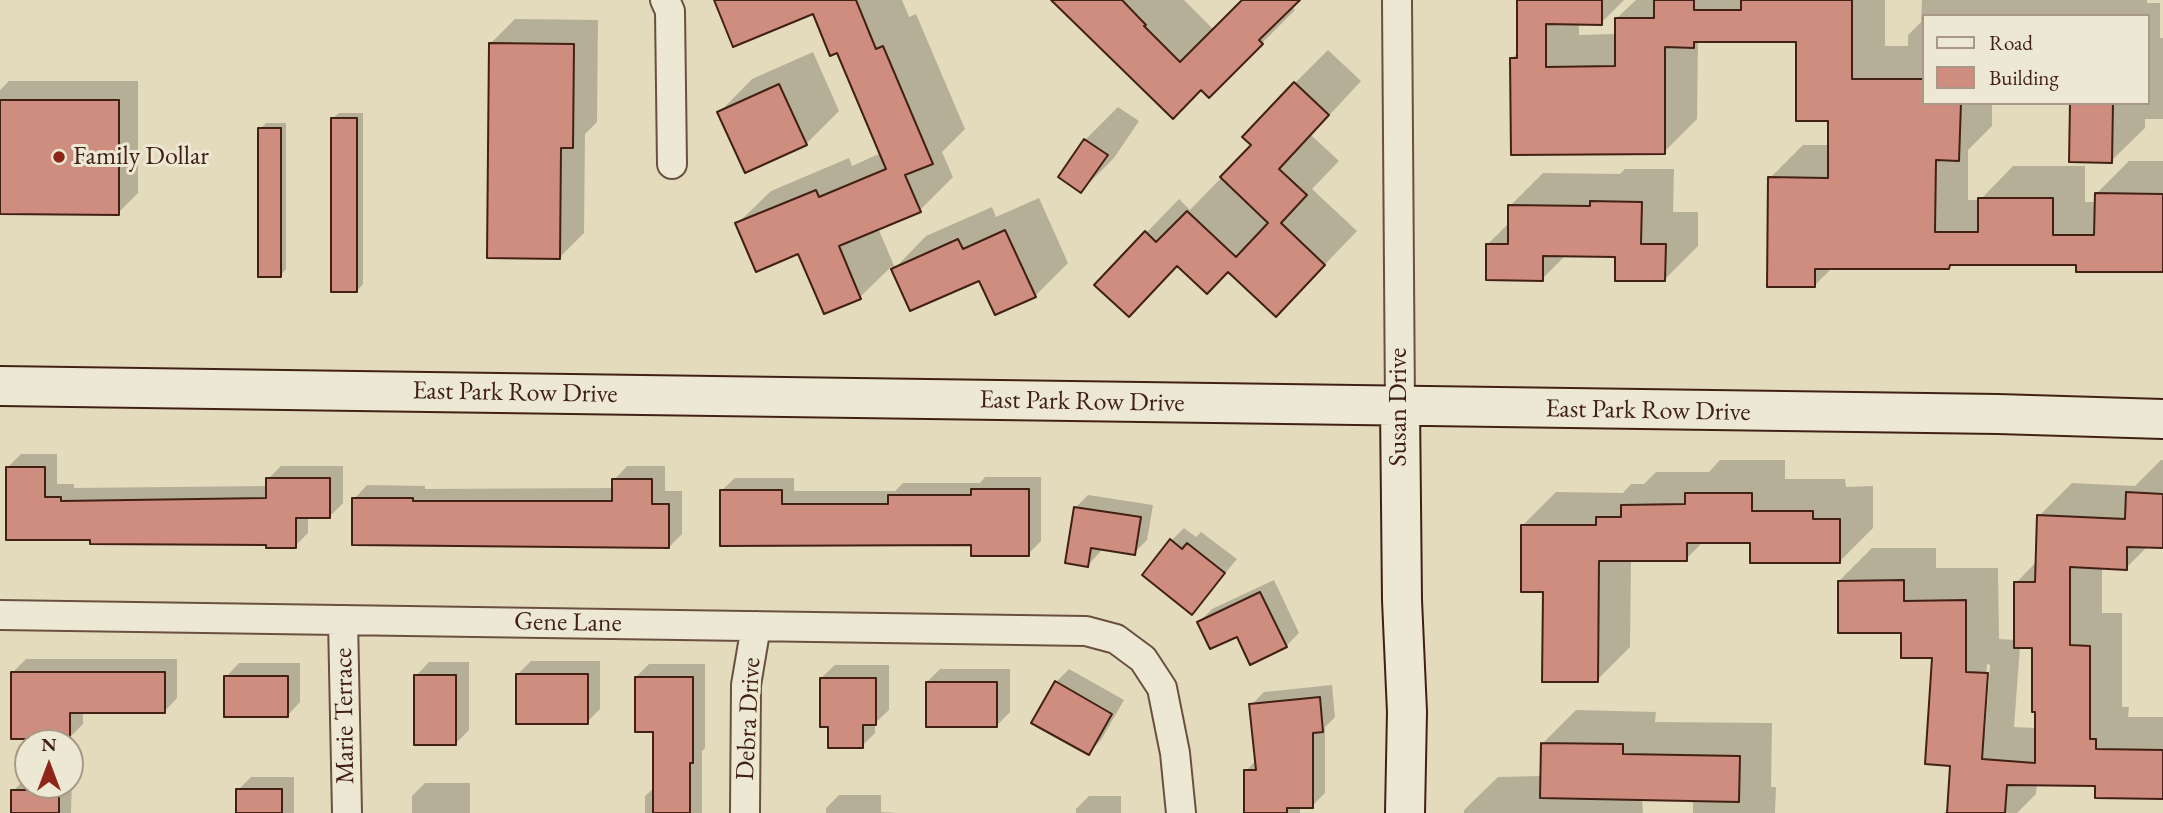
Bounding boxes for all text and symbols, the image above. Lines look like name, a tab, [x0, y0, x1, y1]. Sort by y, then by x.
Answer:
legend	[1922, 14, 2149, 105]
text: Road	[1989, 29, 2033, 56]
text: Building	[1989, 64, 2059, 91]
place label: Family Dollar	[73, 141, 209, 173]
marker: Family Dollar	[51, 149, 67, 165]
street label: Susan Drive	[1383, 347, 1415, 467]
street label: East Park Row Drive	[412, 376, 618, 410]
street label: East Park Row Drive	[979, 385, 1185, 419]
street label: East Park Row Drive	[1545, 394, 1751, 428]
street label: Gene Lane	[514, 606, 622, 640]
street label: Marie Terrace	[328, 648, 362, 784]
street label: Debra Drive	[730, 657, 768, 781]
north arrow	[14, 729, 84, 799]
text: N	[41, 732, 57, 757]

